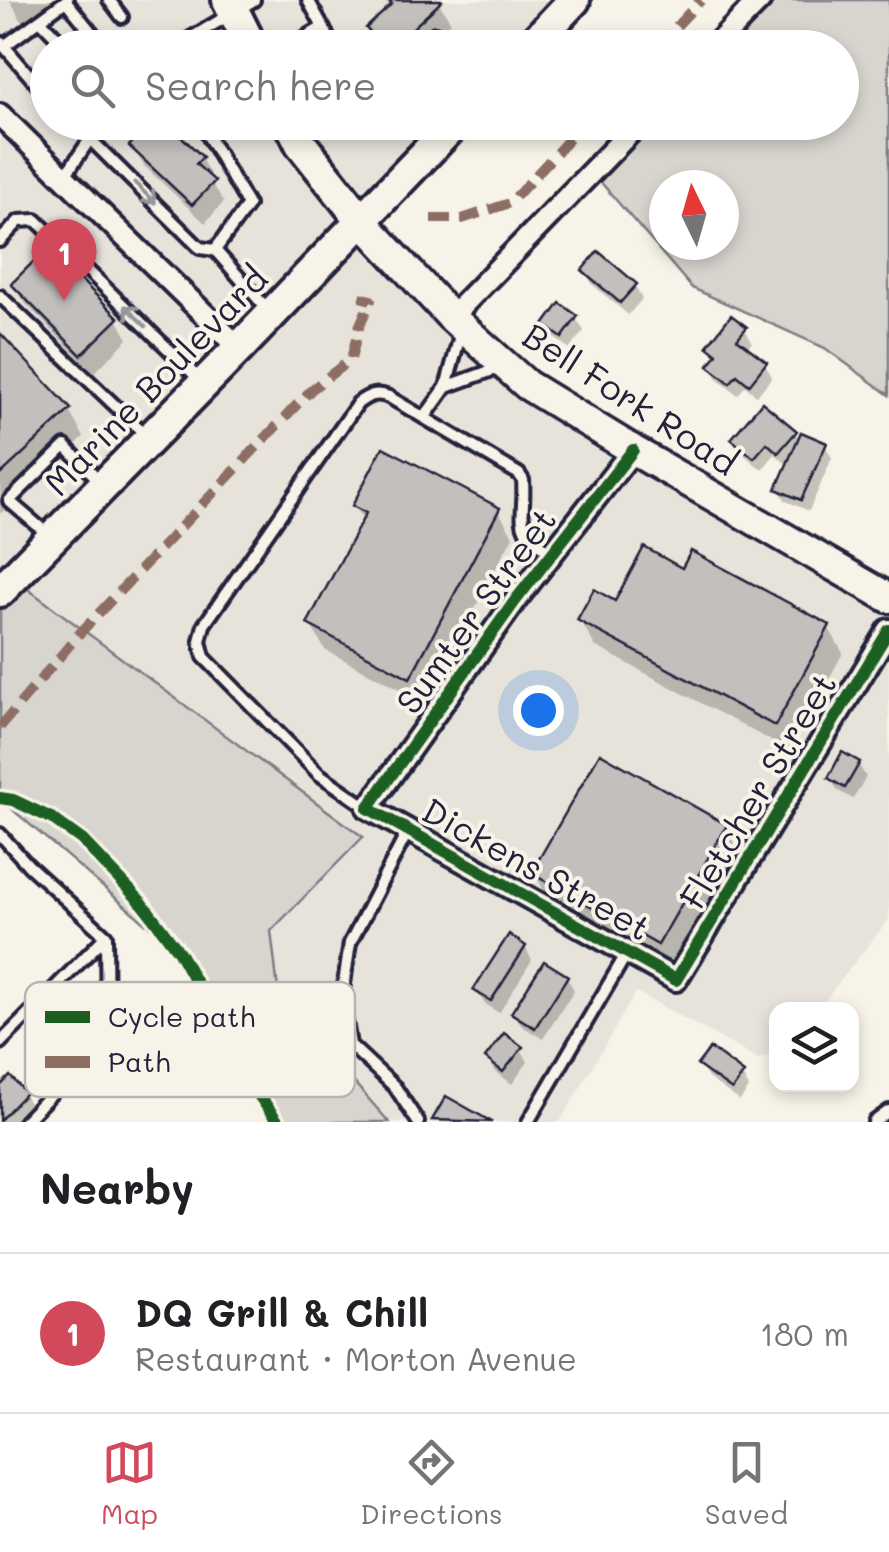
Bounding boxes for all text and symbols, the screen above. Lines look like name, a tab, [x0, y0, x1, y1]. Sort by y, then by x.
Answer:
search box	[30, 30, 859, 140]
icon: search	[65, 58, 120, 113]
text: Search here	[145, 60, 376, 110]
north arrow	[649, 170, 739, 260]
one-way arrow	[132, 181, 156, 205]
pin: 1	[32, 218, 96, 301]
street label: Marine Boulevard	[33, 255, 277, 505]
one-way arrow	[123, 304, 147, 328]
street label: Bell Fork Road	[515, 311, 747, 485]
street label: Sumter Street	[385, 498, 565, 722]
street label: Fletcher Street	[668, 663, 846, 917]
your location	[513, 685, 564, 736]
street label: Dickens Street	[415, 786, 659, 950]
legend	[25, 982, 355, 1097]
text: Cycle path	[108, 998, 255, 1034]
map controls	[769, 1002, 859, 1092]
button: layers	[769, 1002, 859, 1092]
text: Path	[108, 1043, 171, 1079]
text: Nearby	[40, 1160, 194, 1215]
text: DQ Grill & Chill	[135, 1287, 428, 1337]
text: 1	[65, 1312, 80, 1354]
text: 180 m	[760, 1312, 849, 1354]
text: Restaurant · Morton Avenue	[135, 1337, 577, 1379]
tab: Map	[101, 1435, 158, 1531]
tab: Directions	[360, 1435, 503, 1531]
tab: Saved	[705, 1435, 788, 1531]

